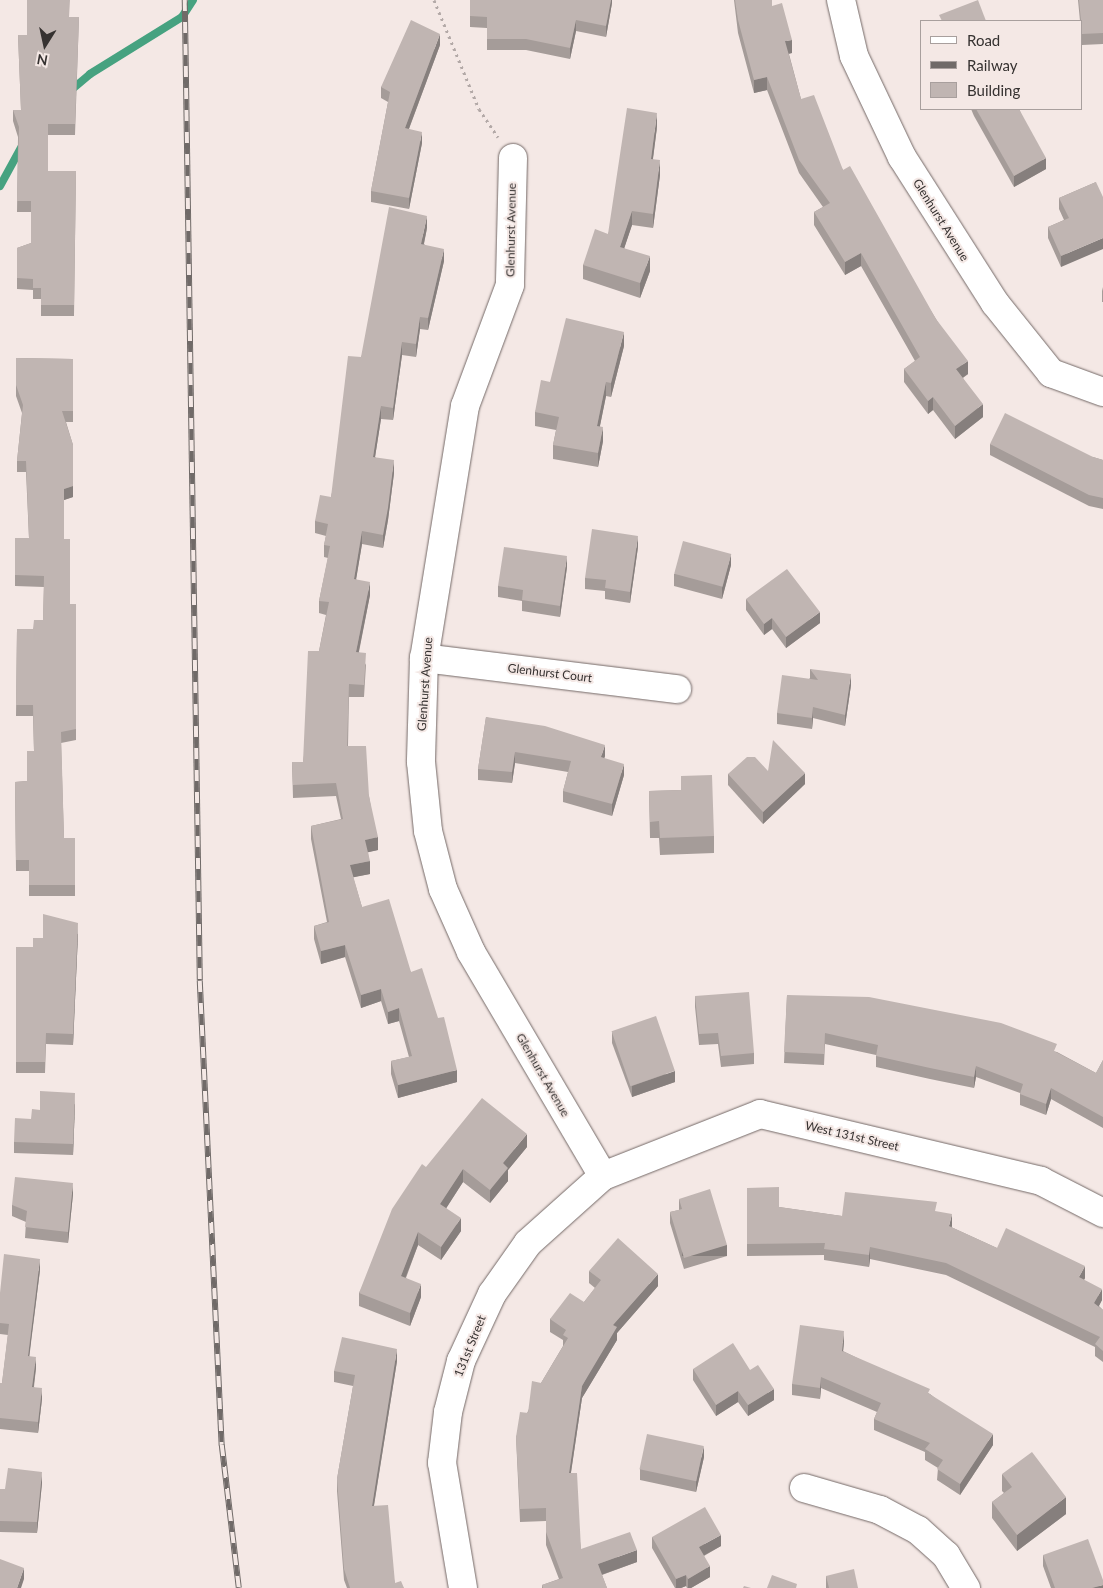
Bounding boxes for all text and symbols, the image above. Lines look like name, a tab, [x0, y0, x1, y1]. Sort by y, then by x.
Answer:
north arrow	[20, 20, 70, 70]
legend	[920, 20, 1083, 110]
text: Road	[967, 31, 1000, 49]
text: N	[36, 51, 49, 70]
text: Railway	[967, 56, 1018, 74]
text: Building	[967, 81, 1020, 99]
street label: Glenhurst Avenue	[910, 176, 972, 264]
street label: Glenhurst Avenue	[503, 183, 519, 277]
street label: Glenhurst Avenue	[415, 636, 435, 732]
street label: Glenhurst Court	[507, 661, 593, 685]
street label: Glenhurst Avenue	[513, 1030, 573, 1120]
street label: West 131st Street	[804, 1118, 900, 1154]
street label: 131st Street	[451, 1313, 489, 1379]

